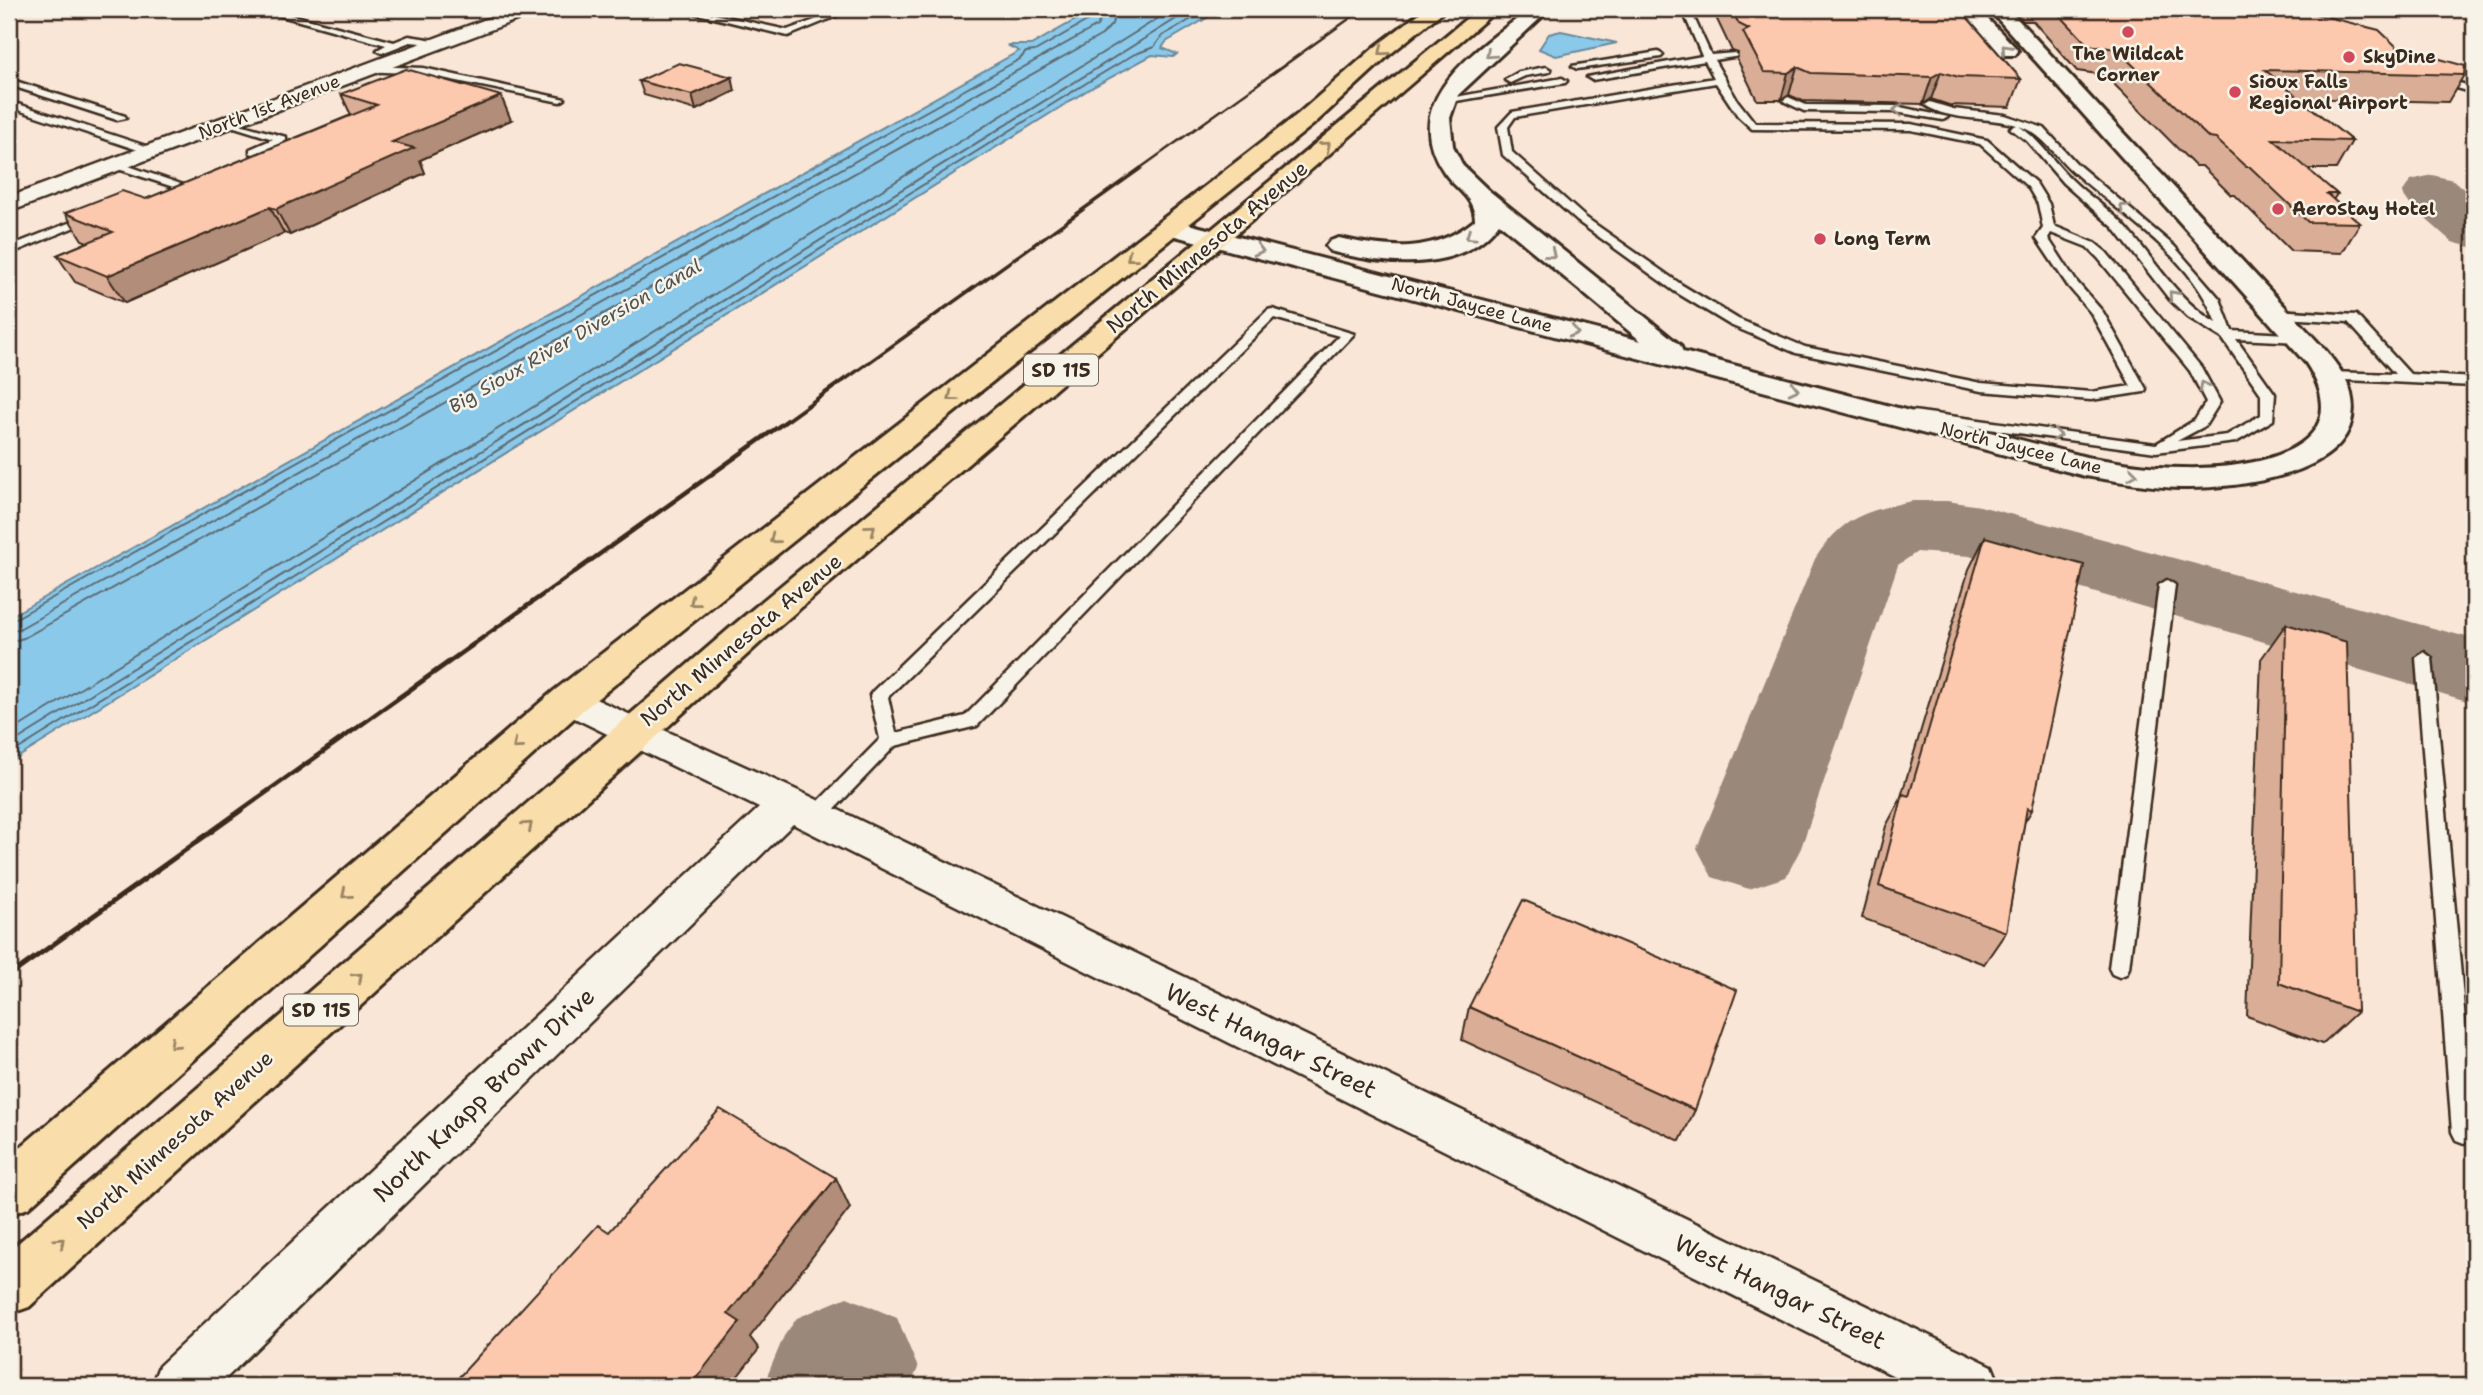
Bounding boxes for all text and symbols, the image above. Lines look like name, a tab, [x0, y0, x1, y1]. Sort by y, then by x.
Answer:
marker: The Wildcat Corner	[2120, 24, 2136, 40]
place label: The Wildcat Corner	[2072, 42, 2184, 87]
one-way arrow	[1379, 43, 1392, 55]
one-way arrow	[2001, 44, 2014, 57]
place label: SkyDine	[2363, 45, 2436, 69]
one-way arrow	[1485, 46, 1498, 58]
marker: SkyDine	[2341, 49, 2357, 65]
street label: North 1st Avenue	[195, 69, 343, 145]
place label: Sioux Falls Regional Airport	[2249, 70, 2408, 115]
marker: Sioux Falls Regional Airport	[2227, 84, 2243, 100]
one-way arrow	[1892, 103, 1903, 118]
one-way arrow	[1318, 142, 1331, 154]
street label: North Minnesota Avenue	[1100, 154, 1314, 340]
place label: AeroStay Hotel	[2292, 197, 2435, 221]
marker: AeroStay Hotel	[2270, 201, 2286, 217]
one-way arrow	[2120, 204, 2132, 217]
place label: Long Term	[1834, 227, 1931, 251]
one-way arrow	[1465, 228, 1478, 240]
marker: Long Term	[1812, 231, 1828, 247]
one-way arrow	[1252, 242, 1264, 256]
one-way arrow	[1543, 246, 1556, 258]
one-way arrow	[1127, 248, 1139, 261]
water label: Big Sioux River Diversion Canal	[444, 253, 706, 419]
street label: North Jaycee Lane	[1389, 272, 1555, 338]
one-way arrow	[2168, 290, 2181, 303]
one-way arrow	[1568, 324, 1580, 338]
road number: SD 115	[1024, 354, 1098, 386]
one-way arrow	[1788, 381, 1800, 395]
one-way arrow	[2199, 381, 2213, 393]
one-way arrow	[948, 389, 960, 402]
street label: North Jaycee Lane	[1938, 416, 2104, 480]
one-way arrow	[2051, 427, 2063, 442]
one-way arrow	[2127, 466, 2139, 481]
one-way arrow	[863, 525, 876, 537]
one-way arrow	[769, 530, 782, 543]
street label: North Minnesota Avenue	[634, 547, 848, 733]
one-way arrow	[689, 594, 701, 607]
one-way arrow	[512, 737, 525, 749]
one-way arrow	[520, 822, 533, 834]
one-way arrow	[341, 886, 354, 898]
one-way arrow	[350, 973, 363, 985]
street label: West Hangar Street	[1160, 976, 1382, 1106]
street label: North Knapp Brown Drive	[366, 980, 602, 1210]
road number: SD 115	[284, 994, 358, 1026]
one-way arrow	[169, 1035, 182, 1048]
street label: North Minnesota Avenue	[71, 1044, 279, 1236]
street label: West Hangar Street	[1669, 1227, 1891, 1357]
one-way arrow	[52, 1238, 65, 1250]

